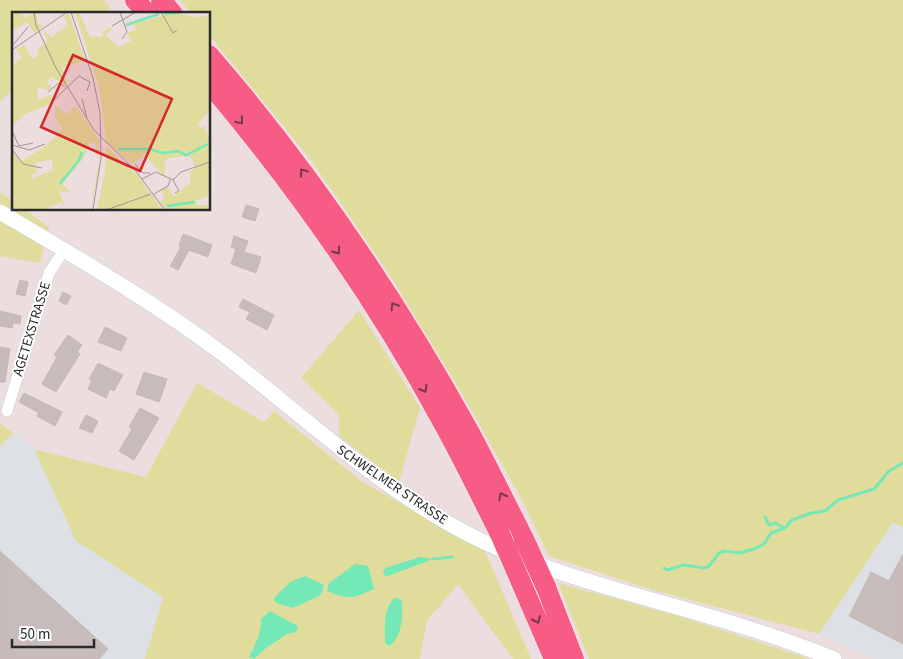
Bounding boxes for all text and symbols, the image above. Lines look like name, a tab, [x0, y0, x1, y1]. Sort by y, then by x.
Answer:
inset map	[12, 12, 210, 210]
one-way arrow	[234, 115, 243, 125]
one-way arrow	[300, 168, 309, 178]
one-way arrow	[331, 245, 340, 255]
street label: AGETEXSTRASSE	[8, 279, 56, 379]
one-way arrow	[391, 303, 401, 312]
one-way arrow	[417, 383, 427, 392]
street label: SCHWELMER STRASSE	[332, 440, 452, 530]
one-way arrow	[498, 492, 508, 501]
one-way arrow	[530, 615, 541, 624]
scale bar	[12, 616, 95, 648]
text: 50 m	[20, 624, 50, 645]

